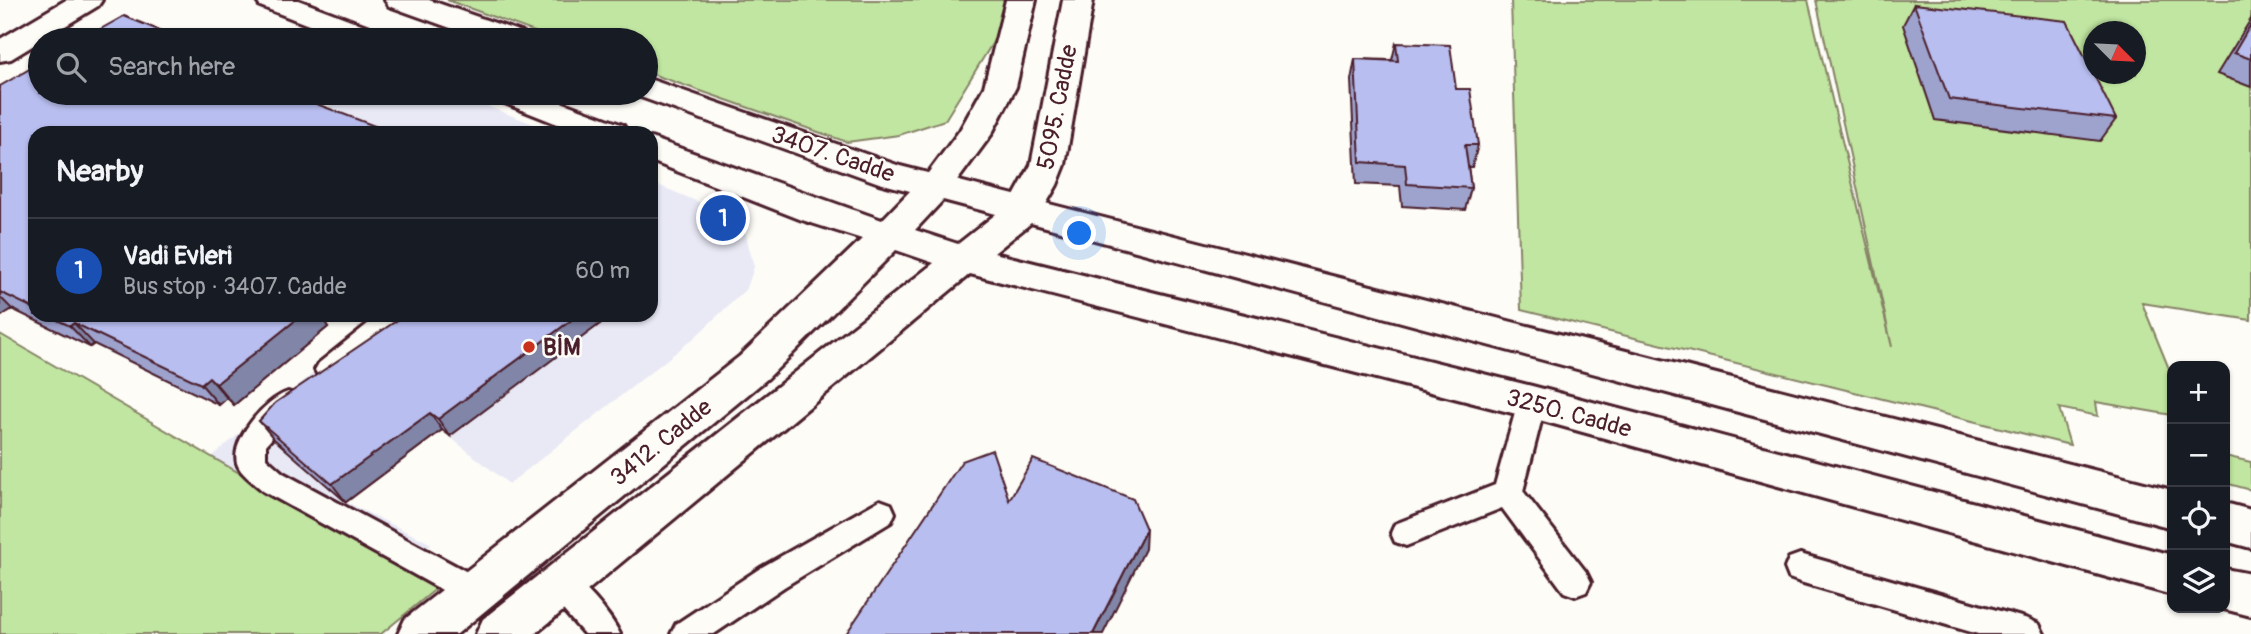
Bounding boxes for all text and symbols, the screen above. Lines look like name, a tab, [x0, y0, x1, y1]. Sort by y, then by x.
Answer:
north arrow	[2083, 21, 2146, 84]
search box	[28, 28, 658, 105]
street label: 5095. Cadde	[1031, 42, 1084, 172]
icon: search	[52, 48, 90, 86]
text: Search here	[108, 51, 235, 83]
street label: 3407. Cadde	[767, 120, 898, 189]
text: Nearby	[56, 153, 143, 190]
pin: 1	[700, 192, 746, 244]
your location	[1062, 216, 1096, 250]
text: Vadi Evleri	[123, 240, 232, 272]
text: 1	[75, 256, 84, 285]
text: 60 m	[575, 256, 630, 285]
text: Bus stop · 3407. Cadde	[123, 272, 346, 301]
place label: BİM	[543, 333, 581, 362]
marker: BİM	[521, 339, 537, 355]
map controls	[2167, 361, 2230, 613]
button: +	[2167, 361, 2230, 424]
street label: 3250. Cadde	[1503, 383, 1635, 444]
street label: 3412. Cadde	[605, 393, 718, 492]
button: −	[2167, 424, 2230, 487]
button: locate	[2167, 487, 2230, 550]
button: layers	[2167, 550, 2230, 613]

